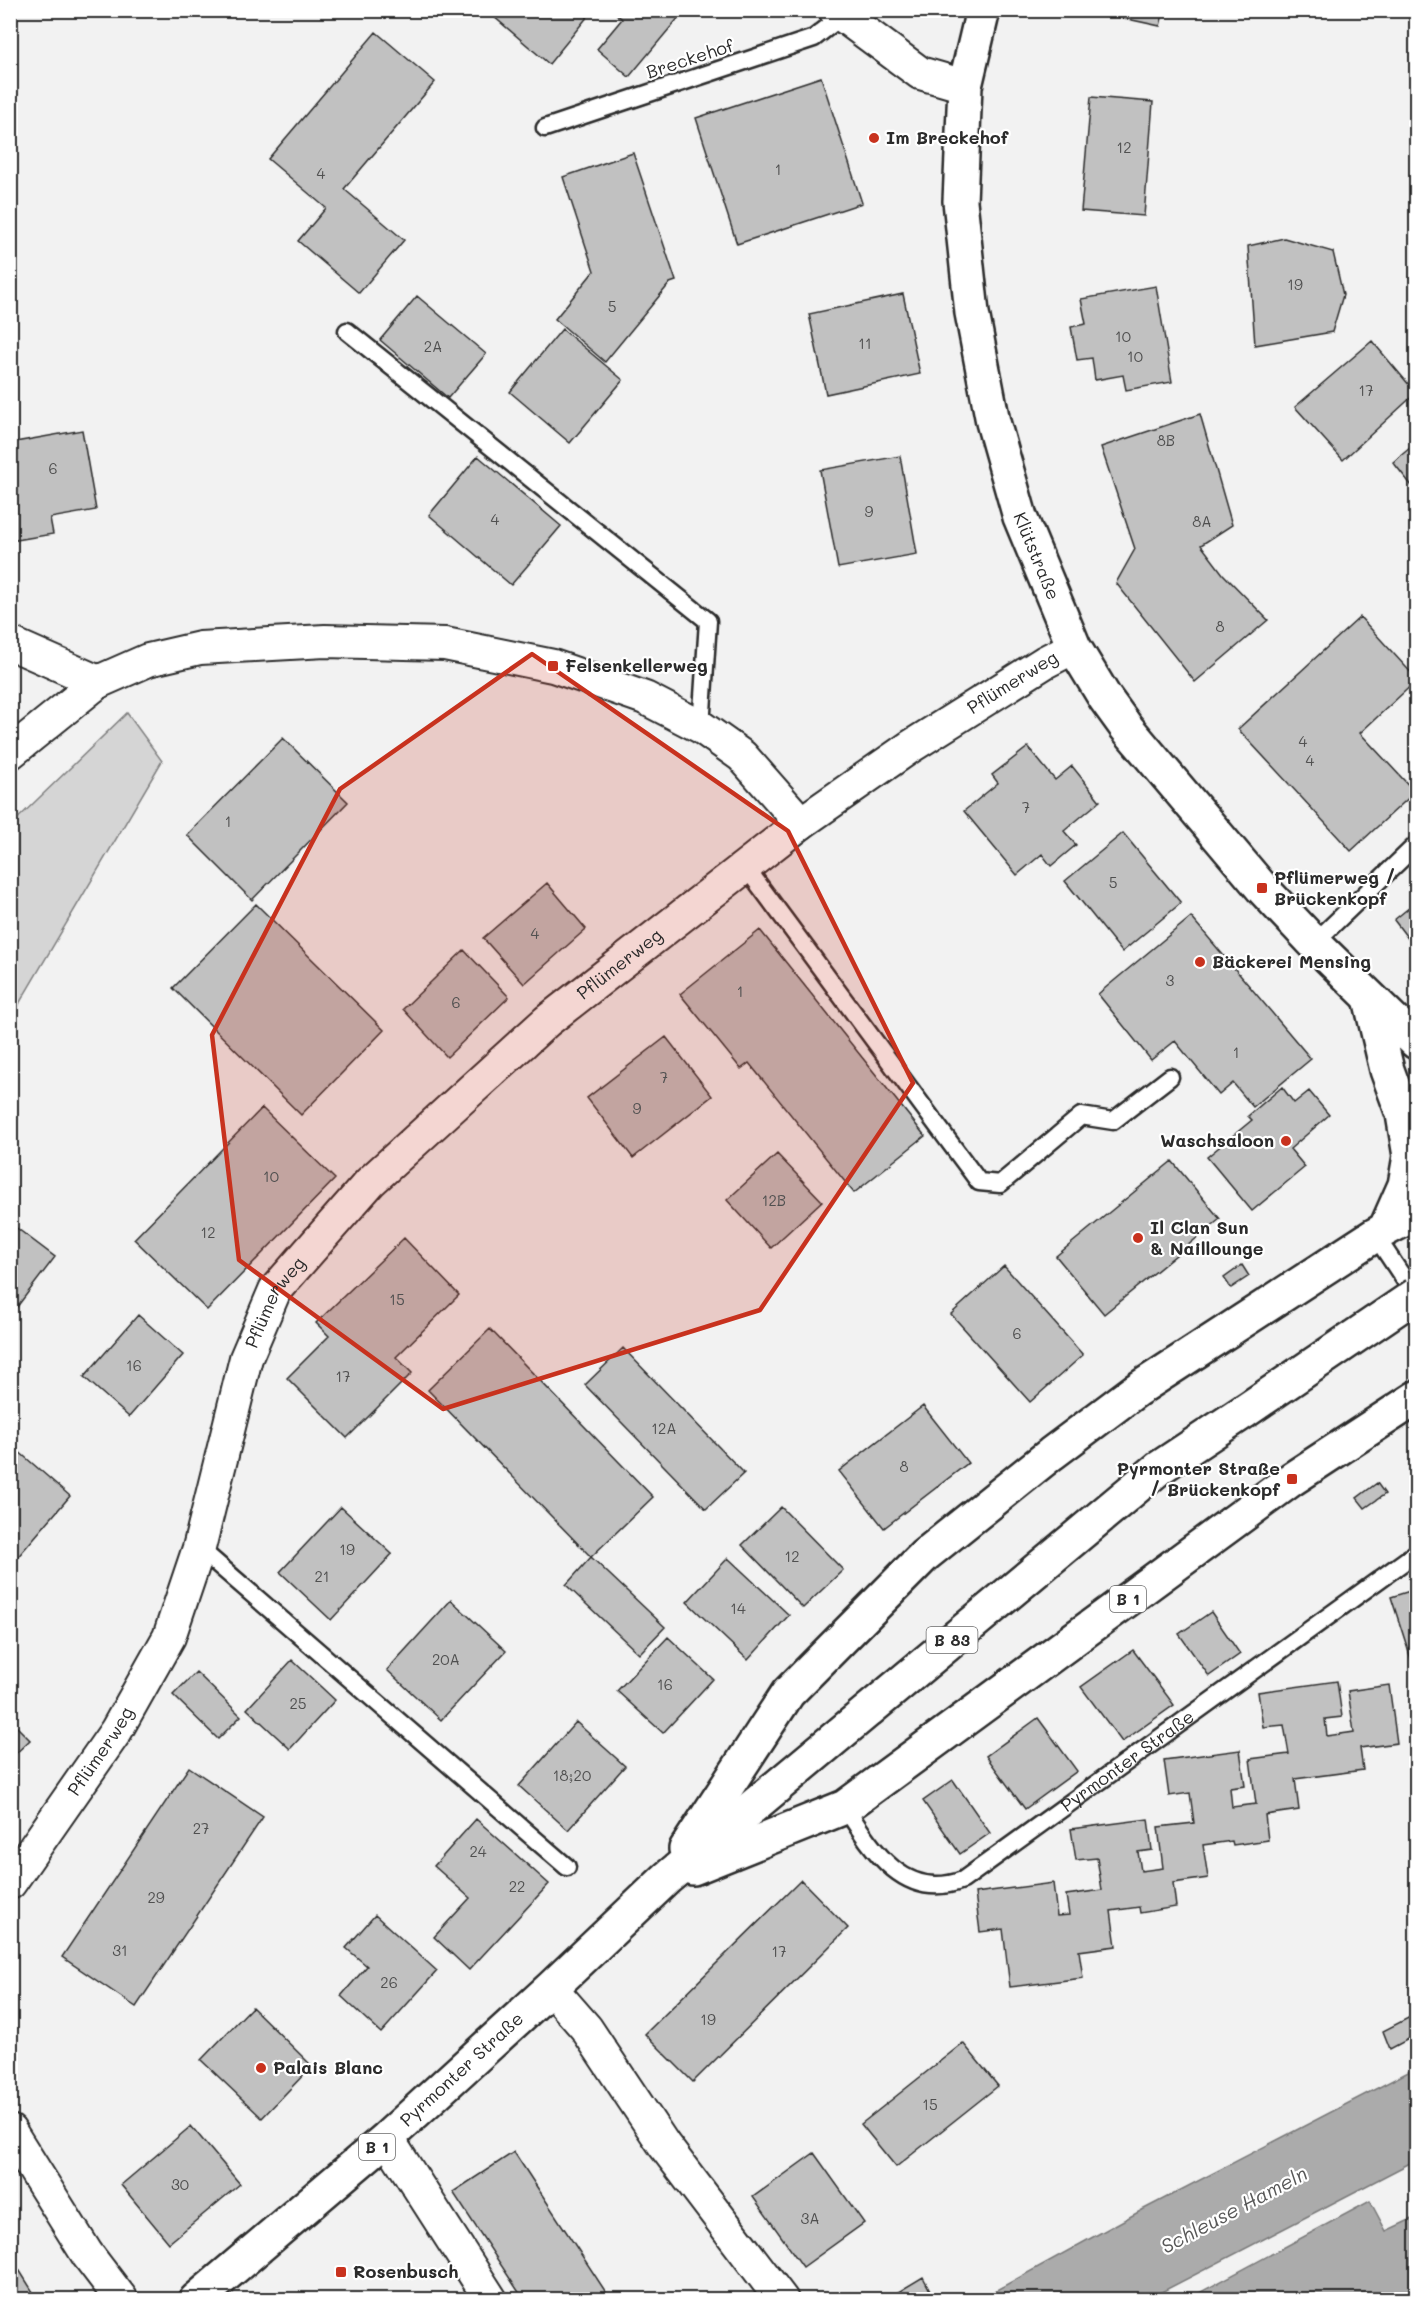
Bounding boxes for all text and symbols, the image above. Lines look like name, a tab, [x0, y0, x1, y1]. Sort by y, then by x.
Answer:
street label: Breckehof	[643, 32, 737, 83]
place label: Im Breckehof	[886, 125, 1009, 149]
marker: Im Breckehof	[867, 131, 881, 145]
house number: 12	[1116, 137, 1132, 157]
house number: 1	[775, 159, 781, 179]
house number: 4	[317, 163, 326, 183]
house number: 19	[1287, 274, 1303, 294]
house number: 5	[608, 296, 616, 316]
house number: 10	[1115, 326, 1131, 346]
house number: 11	[858, 333, 872, 353]
house number: 2A	[424, 336, 442, 356]
house number: 10	[1127, 346, 1143, 366]
house number: 17	[1358, 380, 1374, 400]
house number: 8B	[1157, 430, 1175, 450]
house number: 6	[48, 458, 58, 478]
house number: 9	[865, 501, 874, 521]
street label: Klütstraße	[1008, 508, 1066, 603]
house number: 4	[491, 509, 500, 529]
house number: 8A	[1192, 511, 1212, 531]
house number: 8	[1215, 616, 1225, 636]
street label: Pflümerweg	[962, 645, 1062, 719]
place label: Felsenkellerweg	[565, 653, 708, 677]
marker: Felsenkellerweg	[546, 659, 560, 673]
house number: 4	[1299, 731, 1308, 751]
house number: 4	[1306, 750, 1315, 770]
house number: 7	[1022, 797, 1030, 817]
house number: 1	[225, 811, 231, 831]
place label: Pflümerweg / Brückenkopf	[1274, 865, 1396, 910]
house number: 5	[1109, 872, 1117, 892]
marker: Pflümerweg / Brückenkopf	[1255, 881, 1269, 895]
house number: 4	[531, 923, 540, 943]
street label: Pflümerweg	[571, 923, 667, 1005]
place label: Bäckerei Mensing	[1212, 949, 1371, 973]
marker: Bäckerei Mensing	[1193, 955, 1207, 969]
house number: 3	[1166, 970, 1175, 990]
house number: 1	[737, 981, 743, 1001]
house number: 6	[451, 992, 461, 1012]
house number: 1	[1233, 1042, 1239, 1062]
house number: 7	[660, 1067, 668, 1087]
house number: 9	[633, 1098, 642, 1118]
place label: Waschsaloon	[1160, 1128, 1274, 1152]
marker: Waschsaloon	[1279, 1134, 1293, 1148]
house number: 10	[263, 1166, 279, 1186]
house number: 12B	[762, 1190, 786, 1210]
place label: Il Clan Sun & Naillounge	[1150, 1215, 1264, 1260]
house number: 12	[200, 1222, 216, 1242]
marker: Il Clan Sun & Naillounge	[1131, 1231, 1145, 1245]
street label: Pflümerweg	[239, 1251, 310, 1351]
house number: 15	[389, 1289, 405, 1309]
house number: 6	[1012, 1323, 1022, 1343]
house number: 16	[126, 1355, 142, 1375]
house number: 17	[335, 1366, 351, 1386]
house number: 12A	[651, 1418, 677, 1438]
house number: 8	[899, 1456, 909, 1476]
place label: Pyrmonter Straße / Brückenkopf	[1117, 1456, 1280, 1501]
marker: Pyrmonter Straße / Brückenkopf	[1285, 1472, 1299, 1486]
house number: 19	[339, 1539, 355, 1559]
house number: 12	[784, 1546, 800, 1566]
house number: 21	[314, 1566, 330, 1586]
road number: B 1	[1110, 1586, 1146, 1612]
house number: 14	[730, 1598, 746, 1618]
road number: B 83	[926, 1627, 978, 1653]
house number: 20A	[432, 1649, 460, 1669]
house number: 16	[657, 1674, 673, 1694]
house number: 25	[289, 1693, 307, 1713]
street label: Pflümerweg	[62, 1702, 138, 1800]
street label: Pyrmonter Straße	[1055, 1704, 1199, 1817]
house number: 18;20	[553, 1765, 591, 1785]
house number: 27	[193, 1818, 209, 1838]
house number: 24	[469, 1841, 487, 1861]
house number: 22	[509, 1876, 525, 1896]
house number: 29	[147, 1887, 165, 1907]
house number: 31	[112, 1940, 128, 1960]
house number: 17	[771, 1941, 787, 1961]
house number: 26	[380, 1972, 398, 1992]
street label: Pyrmonter Straße	[394, 2006, 528, 2131]
house number: 19	[700, 2009, 716, 2029]
place label: Palais Blanc	[273, 2055, 383, 2079]
marker: Palais Blanc	[254, 2061, 268, 2075]
house number: 15	[922, 2094, 938, 2114]
road number: B 1	[359, 2134, 395, 2160]
water label: Schleuse Hameln	[1156, 2160, 1311, 2259]
house number: 30	[171, 2174, 189, 2194]
house number: 3A	[800, 2208, 820, 2228]
place label: Rosenbusch	[353, 2259, 459, 2283]
marker: Rosenbusch	[334, 2265, 348, 2279]

